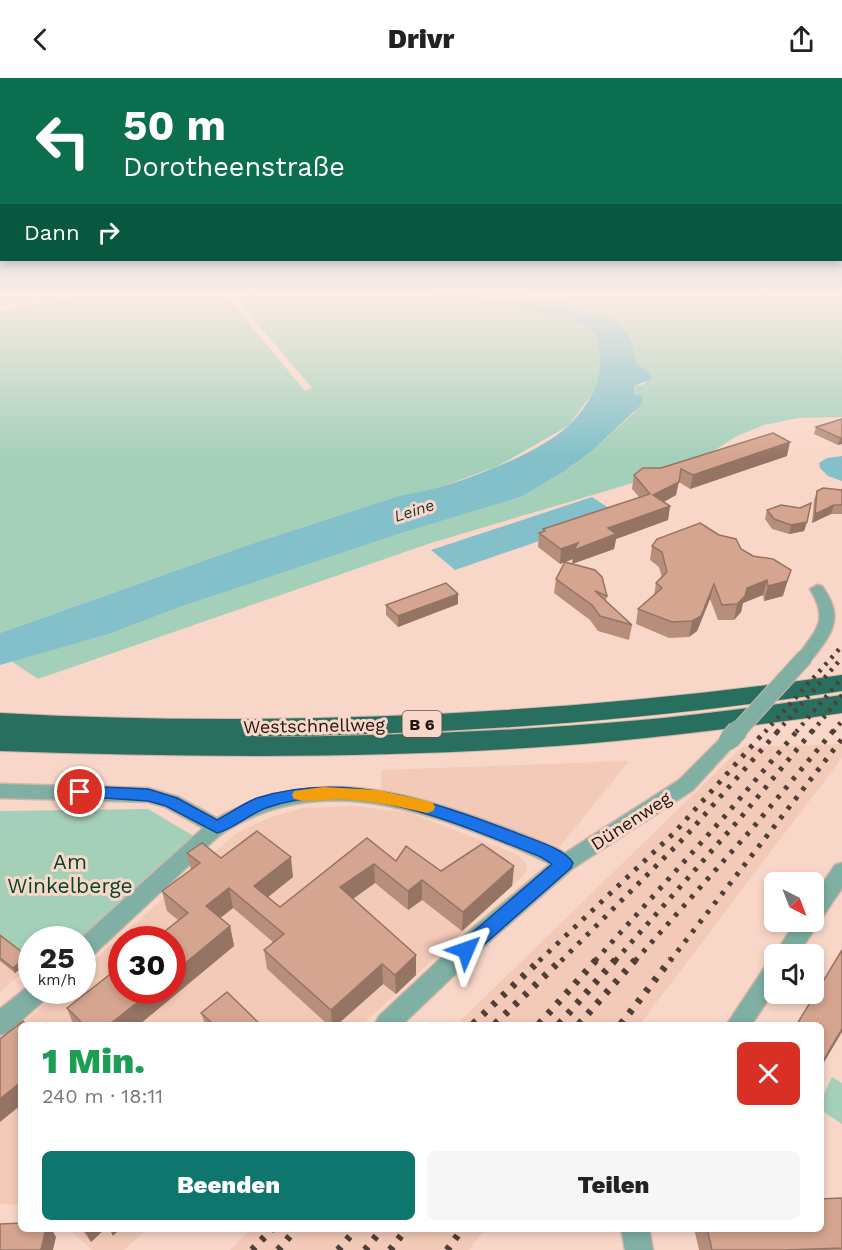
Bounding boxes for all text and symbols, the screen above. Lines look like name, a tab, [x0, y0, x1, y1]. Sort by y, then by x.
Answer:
icon: back	[24, 23, 57, 56]
text: Drivr	[388, 23, 454, 55]
icon: share	[785, 23, 818, 56]
text: 50 m	[123, 101, 226, 150]
icon: left	[24, 102, 102, 180]
text: Dorotheenstraße	[123, 151, 345, 183]
icon: right	[92, 216, 125, 249]
text: Dann	[24, 220, 80, 245]
water label: Leine	[392, 495, 437, 526]
road number: B 6	[402, 711, 442, 737]
street label: Westschnellweg	[243, 714, 385, 737]
pin	[54, 766, 105, 817]
icon: arrive	[63, 775, 96, 808]
street label: Dünenweg	[587, 787, 675, 854]
park label: Am Winkelberge	[7, 849, 133, 898]
north arrow	[764, 872, 824, 932]
map controls	[764, 872, 824, 1004]
position arrow	[434, 918, 498, 982]
speed limit sign: 30	[108, 926, 186, 1004]
text: 25	[39, 940, 75, 975]
button: sound	[764, 944, 824, 1004]
text: km/h	[38, 971, 76, 989]
text: 1 Min.	[42, 1040, 145, 1082]
button: close	[737, 1042, 800, 1105]
text: 240 m · 18:11	[42, 1084, 163, 1108]
button: Beenden	[42, 1151, 415, 1220]
button: Teilen	[427, 1151, 800, 1220]

